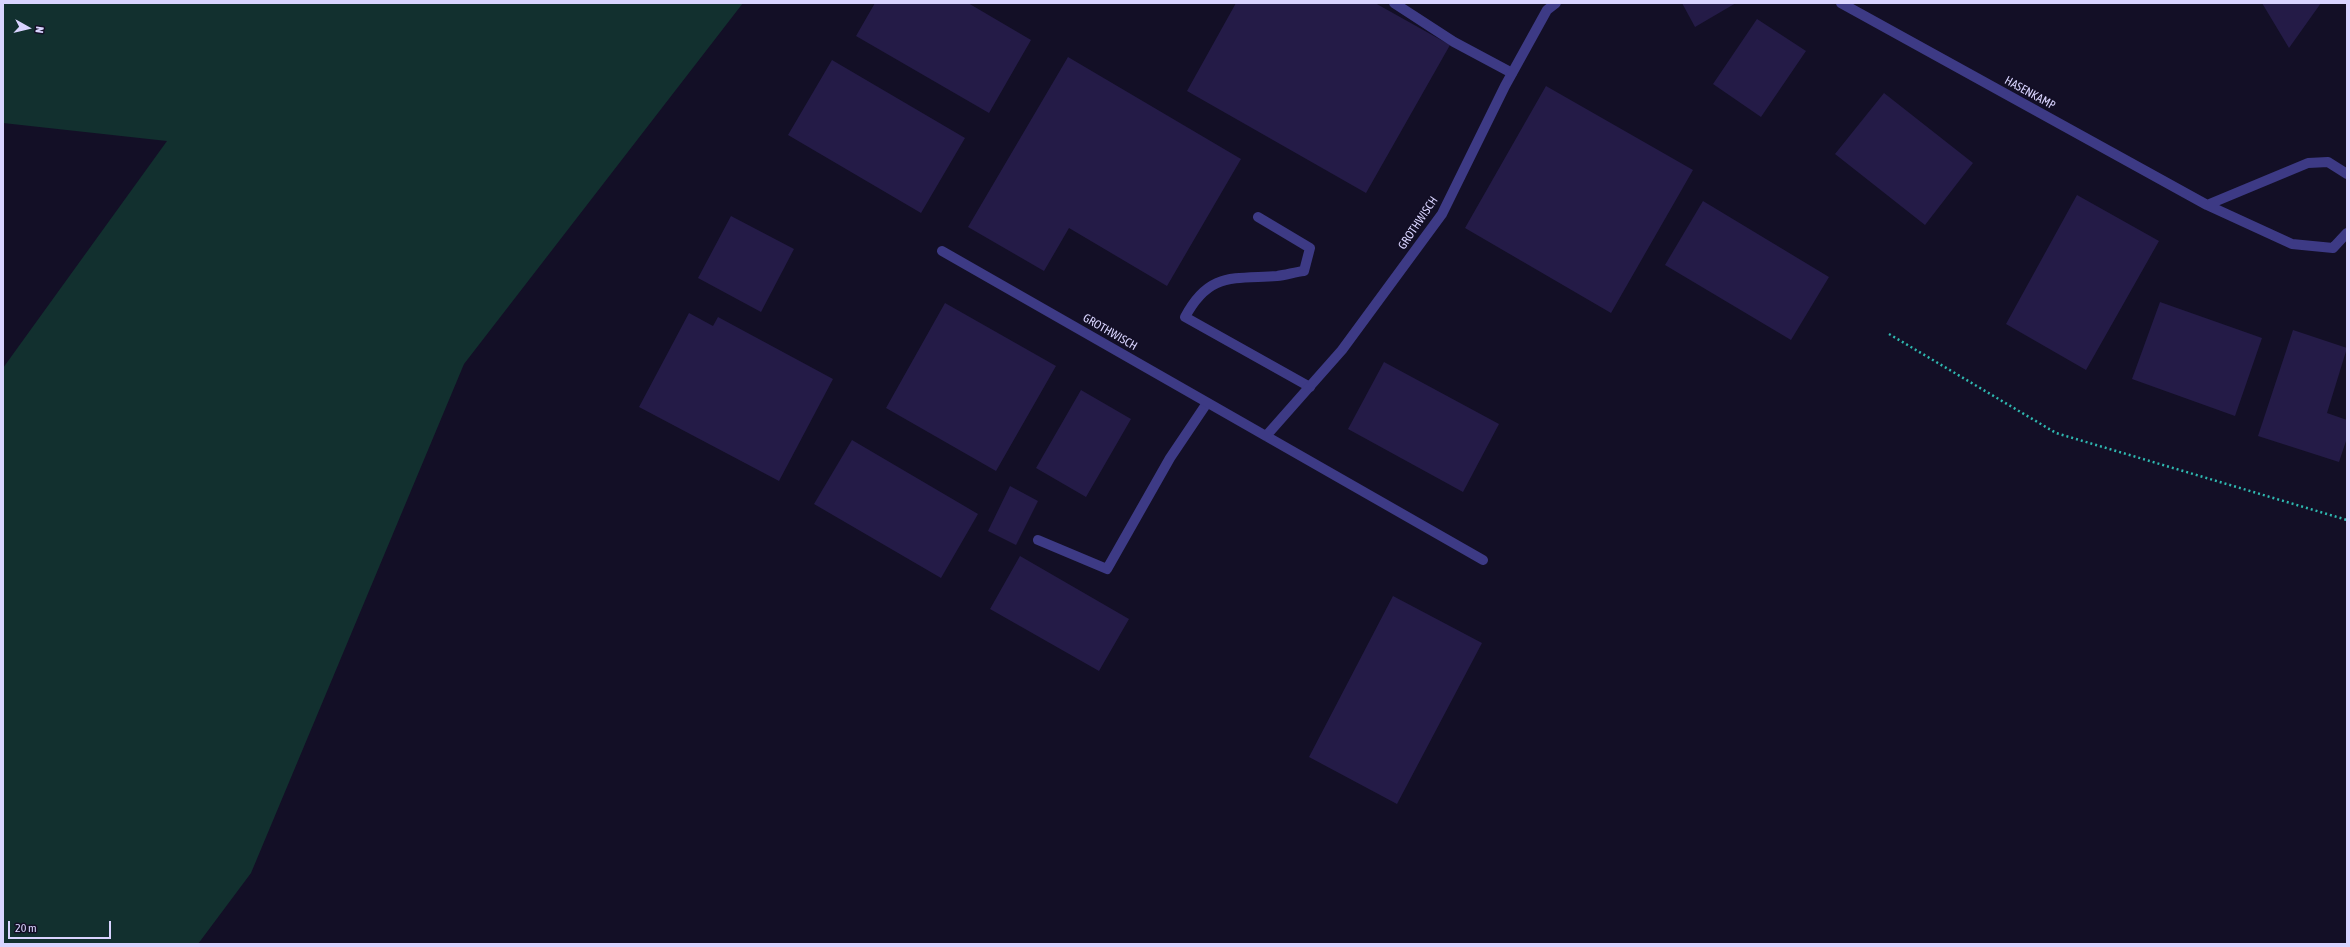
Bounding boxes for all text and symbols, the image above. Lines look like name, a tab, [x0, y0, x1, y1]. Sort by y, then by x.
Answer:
north arrow	[8, 8, 48, 48]
text: N	[33, 26, 46, 34]
street label: HASENKAMP	[2002, 73, 2058, 113]
street label: GROTHWISCH	[1395, 194, 1441, 252]
street label: GROTHWISCH	[1080, 311, 1140, 353]
scale bar	[10, 913, 113, 939]
text: 20 m	[15, 921, 37, 935]

